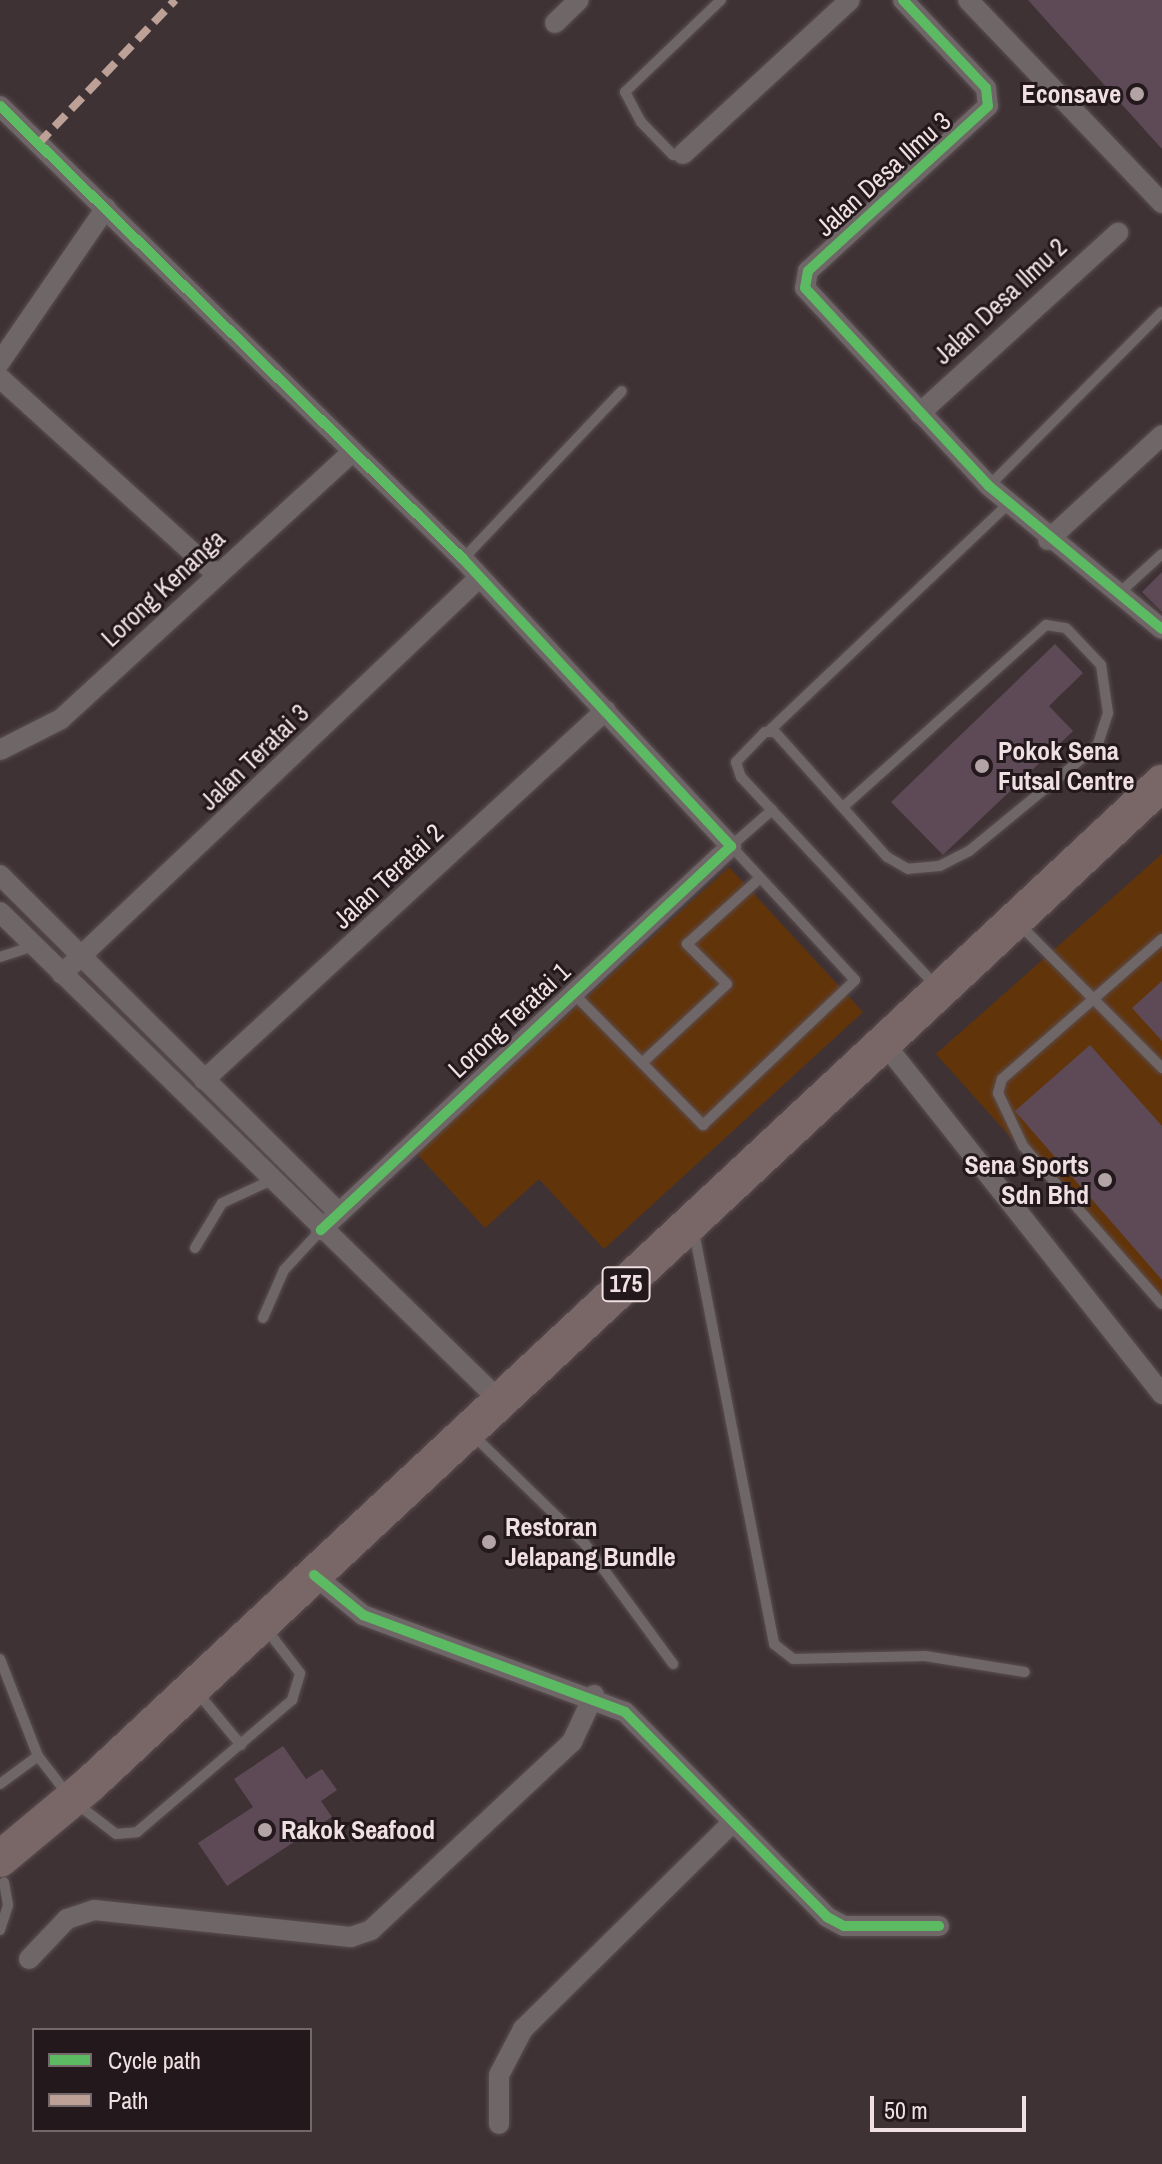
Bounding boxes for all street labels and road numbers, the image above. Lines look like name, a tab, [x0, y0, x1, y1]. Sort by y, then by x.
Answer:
street label: Jalan Desa Ilmu 3	[809, 105, 957, 243]
street label: Jalan Desa Ilmu 2	[927, 231, 1073, 371]
street label: Lorong Kenanga	[95, 523, 231, 653]
street label: Jalan Teratai 3	[193, 697, 315, 817]
street label: Jalan Teratai 2	[326, 817, 450, 935]
street label: Lorong Teratai 1	[442, 956, 576, 1084]
road number: 175	[600, 1264, 652, 1304]

